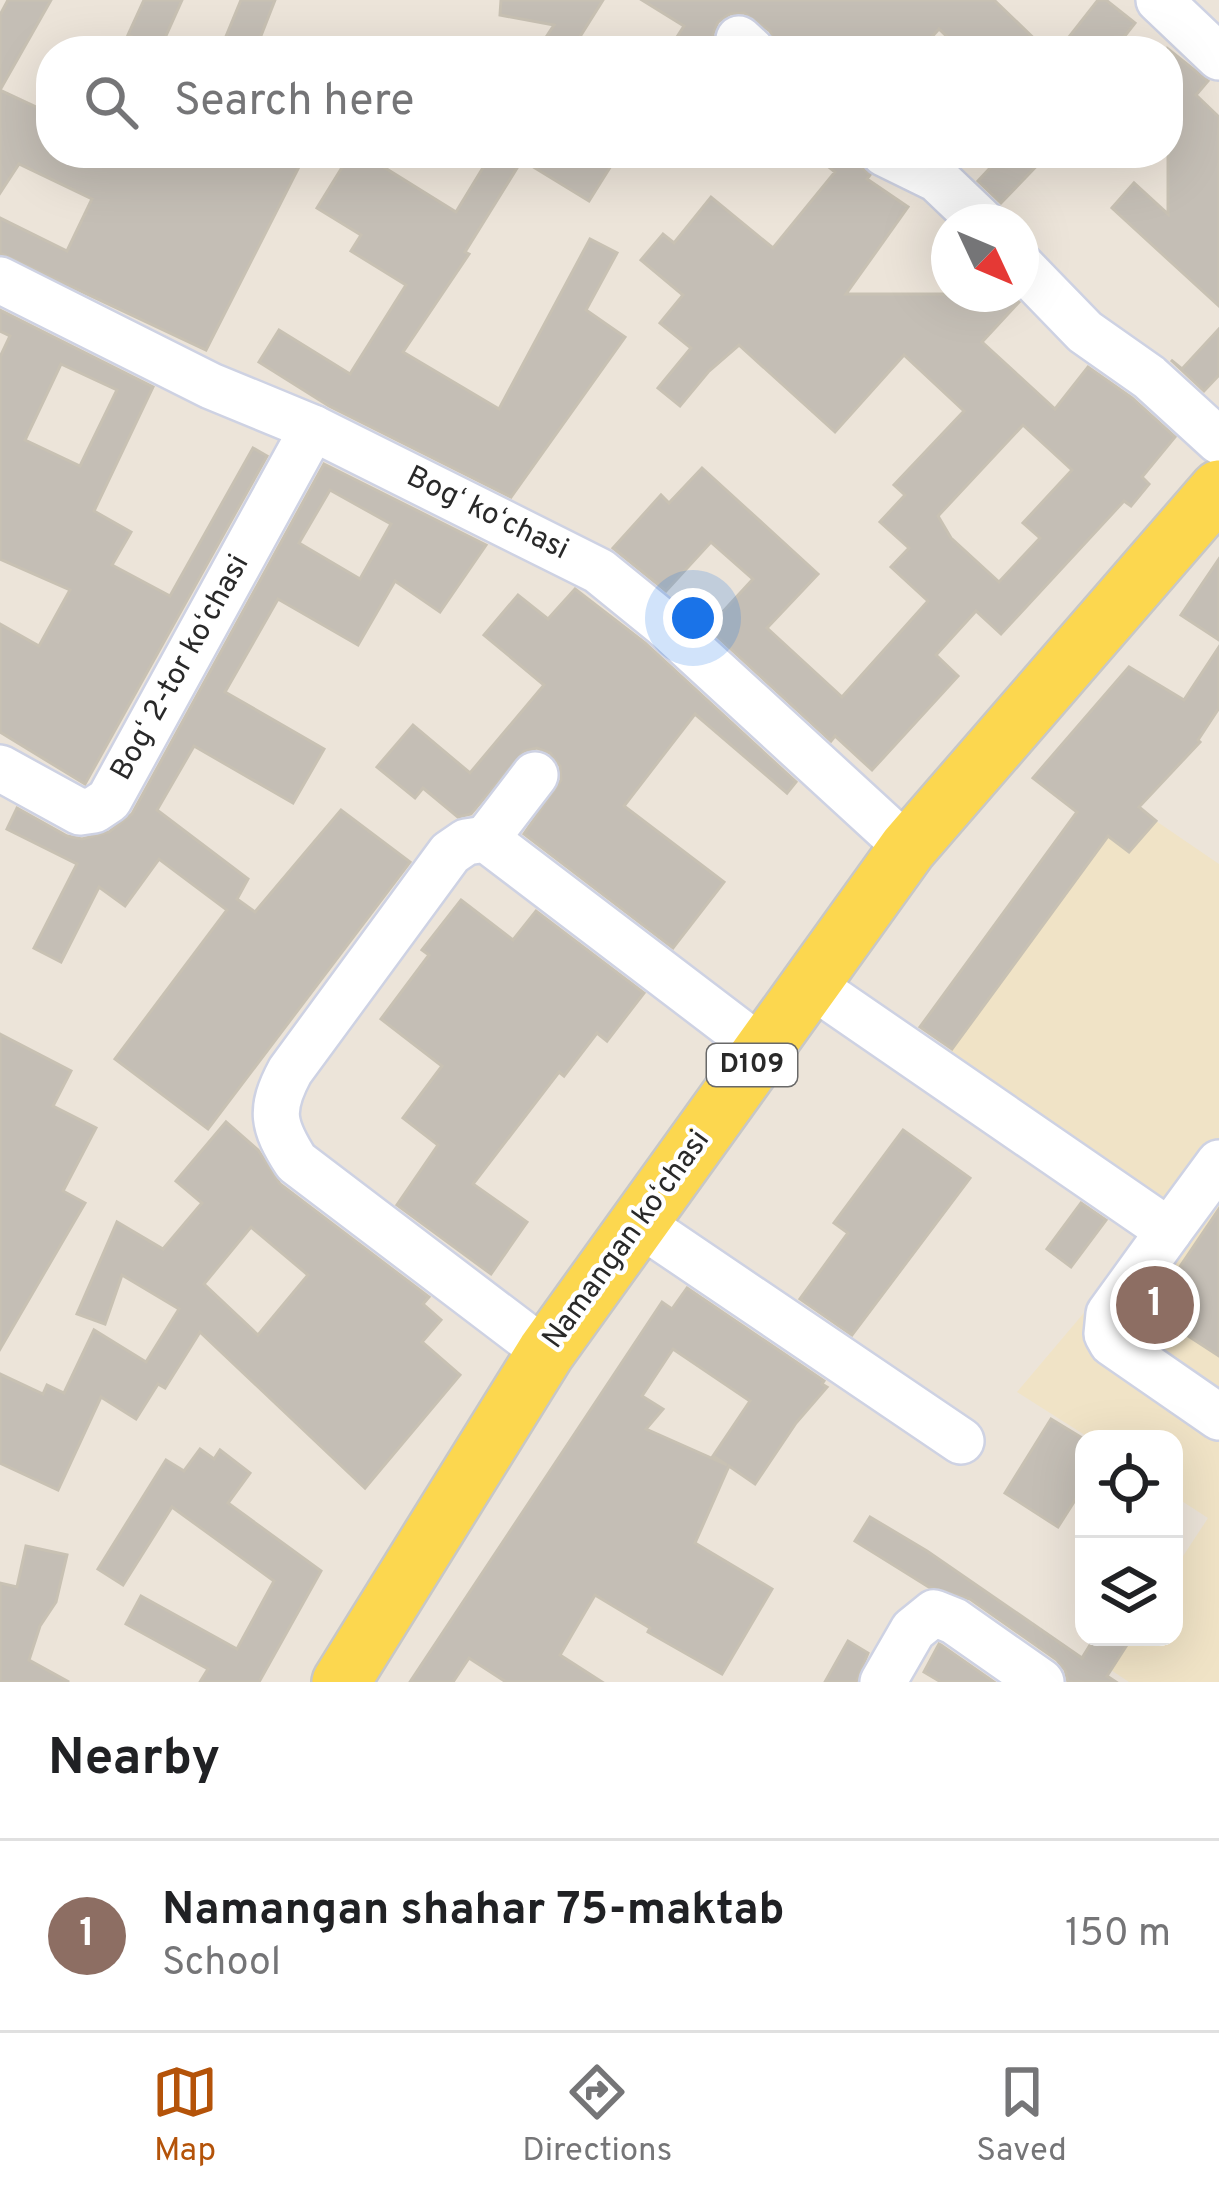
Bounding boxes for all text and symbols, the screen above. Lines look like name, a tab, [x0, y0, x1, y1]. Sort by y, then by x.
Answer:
search box	[36, 36, 1183, 168]
icon: search	[78, 69, 144, 135]
text: Search here	[174, 74, 414, 131]
north arrow	[931, 204, 1039, 312]
street label: Bogʻ koʻchasi	[400, 459, 574, 569]
street label: Bogʻ 2-tor koʻchasi	[104, 549, 258, 787]
your location	[663, 588, 723, 648]
road number: D109	[707, 1044, 797, 1086]
street label: Namangan koʻchasi	[535, 1124, 719, 1356]
pin: 1	[1116, 1260, 1194, 1350]
map controls	[1075, 1430, 1183, 1646]
button: locate	[1075, 1430, 1183, 1538]
button: layers	[1075, 1538, 1183, 1646]
text: Nearby	[48, 1728, 220, 1793]
text: Namangan shahar 75-maktab	[162, 1883, 785, 1940]
text: 1	[79, 1911, 95, 1960]
text: 150 m	[1065, 1911, 1171, 1960]
text: School	[162, 1940, 281, 1989]
tab: Map	[152, 2059, 218, 2173]
tab: Directions	[522, 2059, 672, 2173]
tab: Saved	[976, 2059, 1067, 2173]

